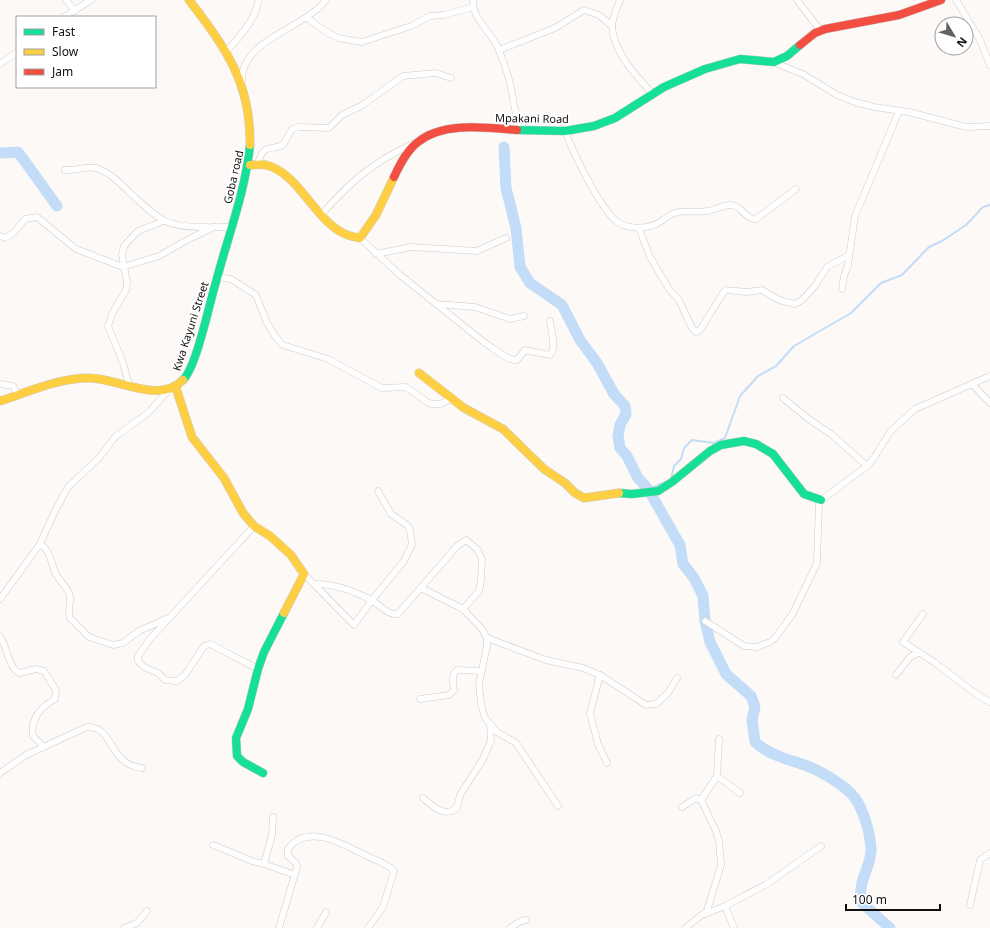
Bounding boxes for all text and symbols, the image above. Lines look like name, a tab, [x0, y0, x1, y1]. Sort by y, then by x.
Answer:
legend	[16, 16, 156, 88]
north arrow	[934, 16, 974, 56]
text: Fast	[52, 23, 76, 40]
text: N	[954, 34, 971, 51]
text: Slow	[52, 43, 79, 60]
text: Jam	[51, 63, 73, 80]
street label: Mpakani Road	[495, 110, 569, 126]
street label: Goba road	[220, 149, 246, 205]
street label: Kwa Kayuni Street	[168, 279, 212, 373]
scale bar	[846, 886, 940, 912]
text: 100 m	[852, 891, 887, 908]

